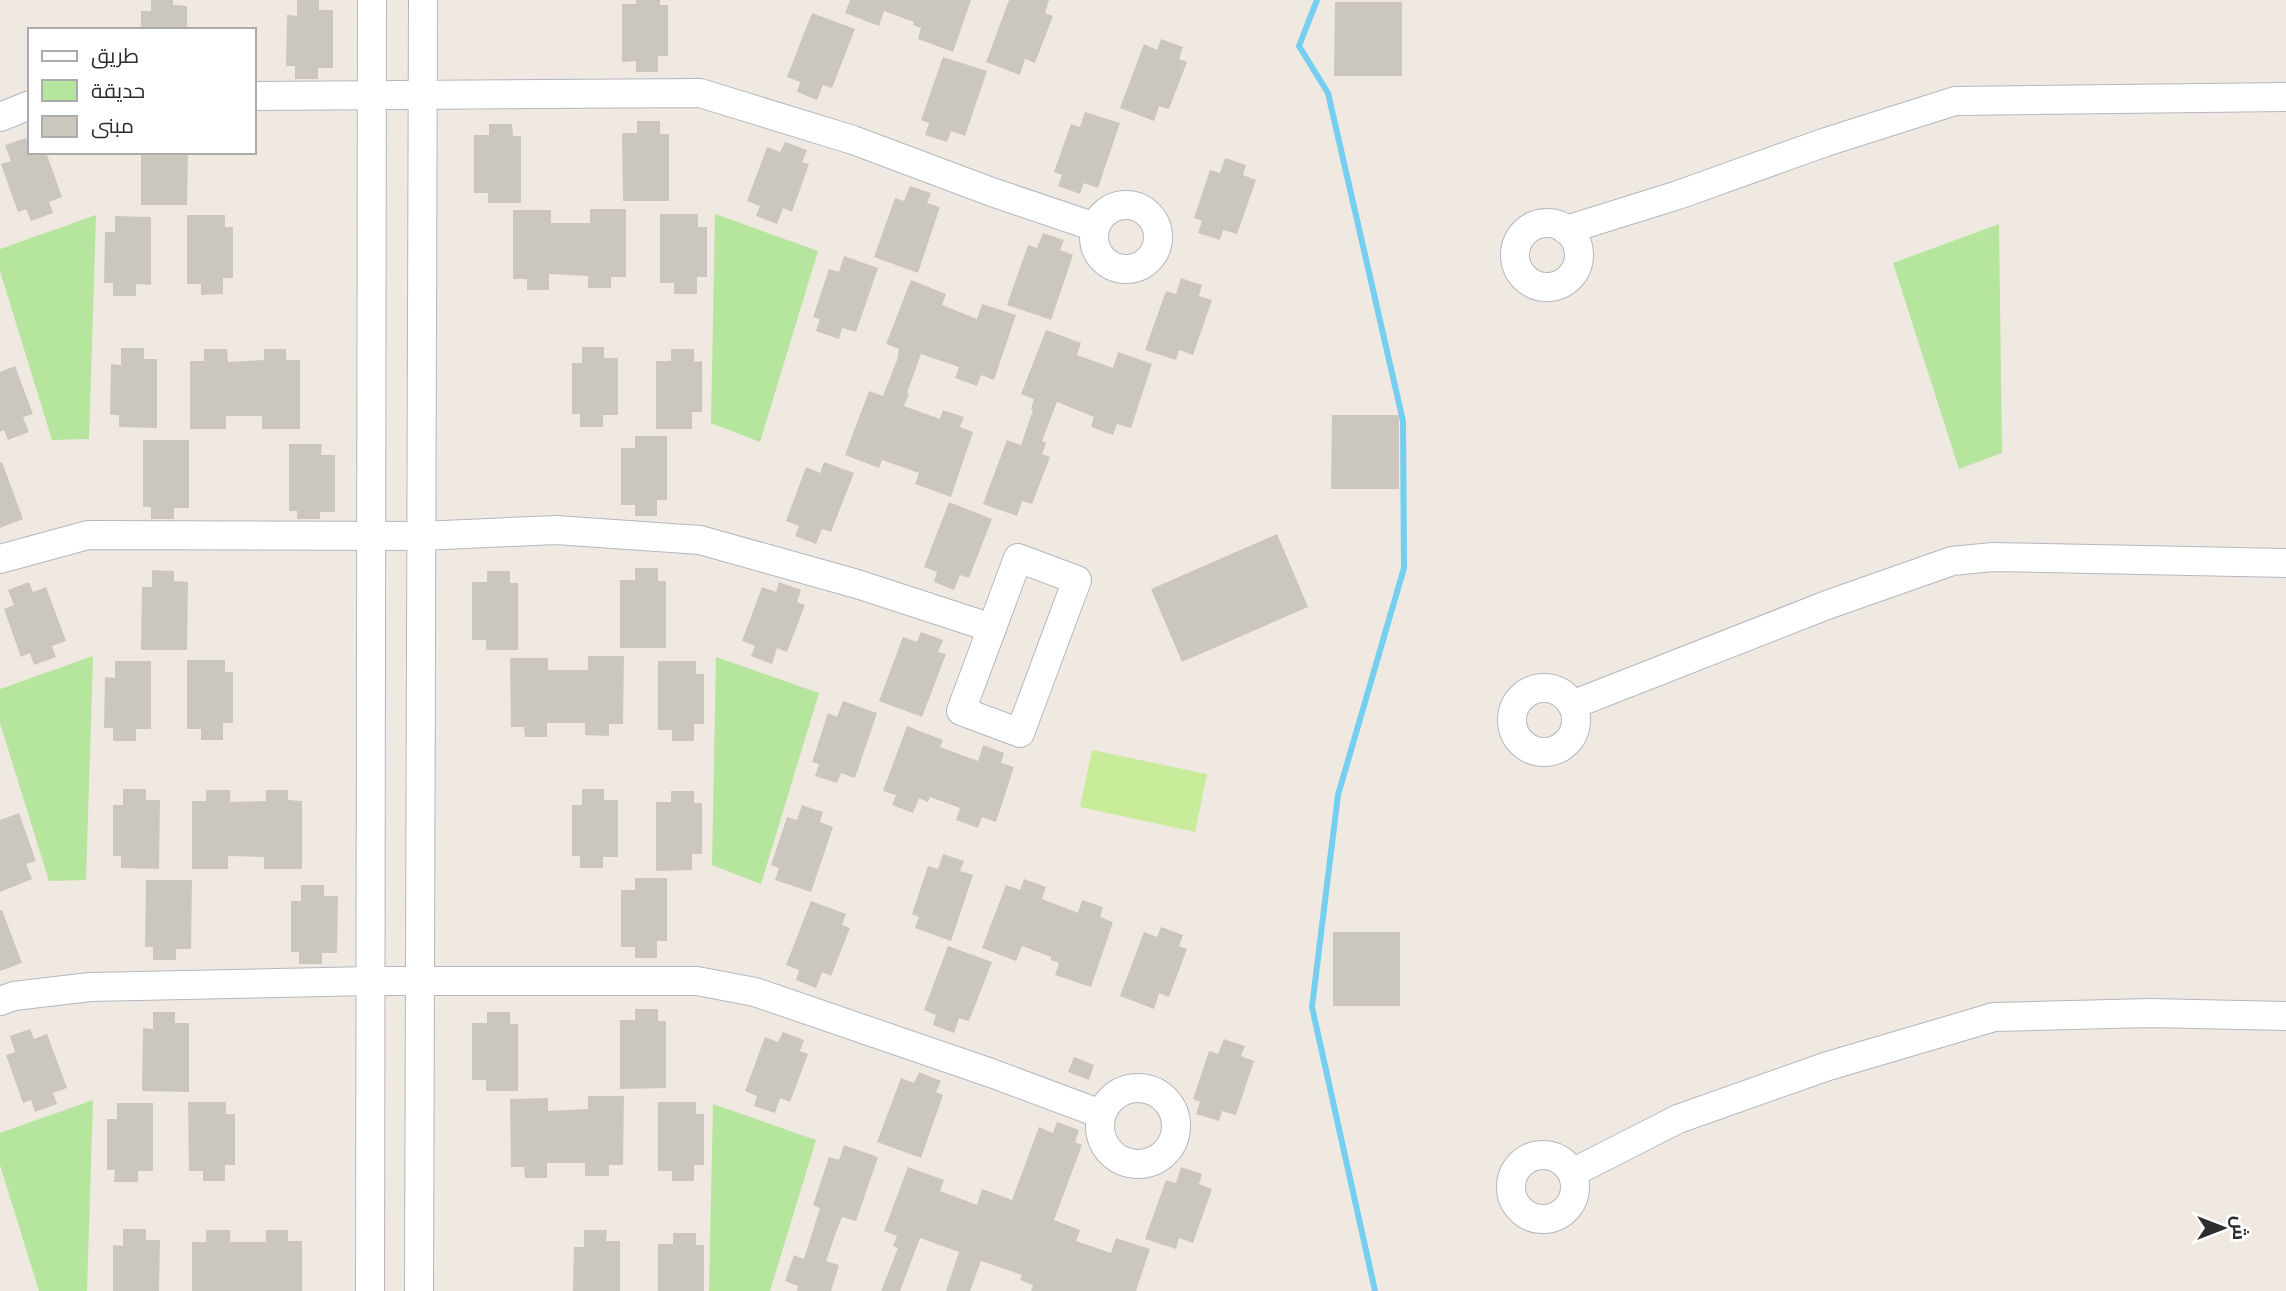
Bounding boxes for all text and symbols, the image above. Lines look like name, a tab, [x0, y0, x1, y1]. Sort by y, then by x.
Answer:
legend	[28, 28, 256, 154]
text: طريق	[91, 43, 139, 69]
text: حديقة	[91, 78, 145, 103]
text: مبنى	[91, 113, 134, 139]
north arrow	[2188, 1193, 2258, 1263]
text: ش	[2228, 1216, 2251, 1240]

